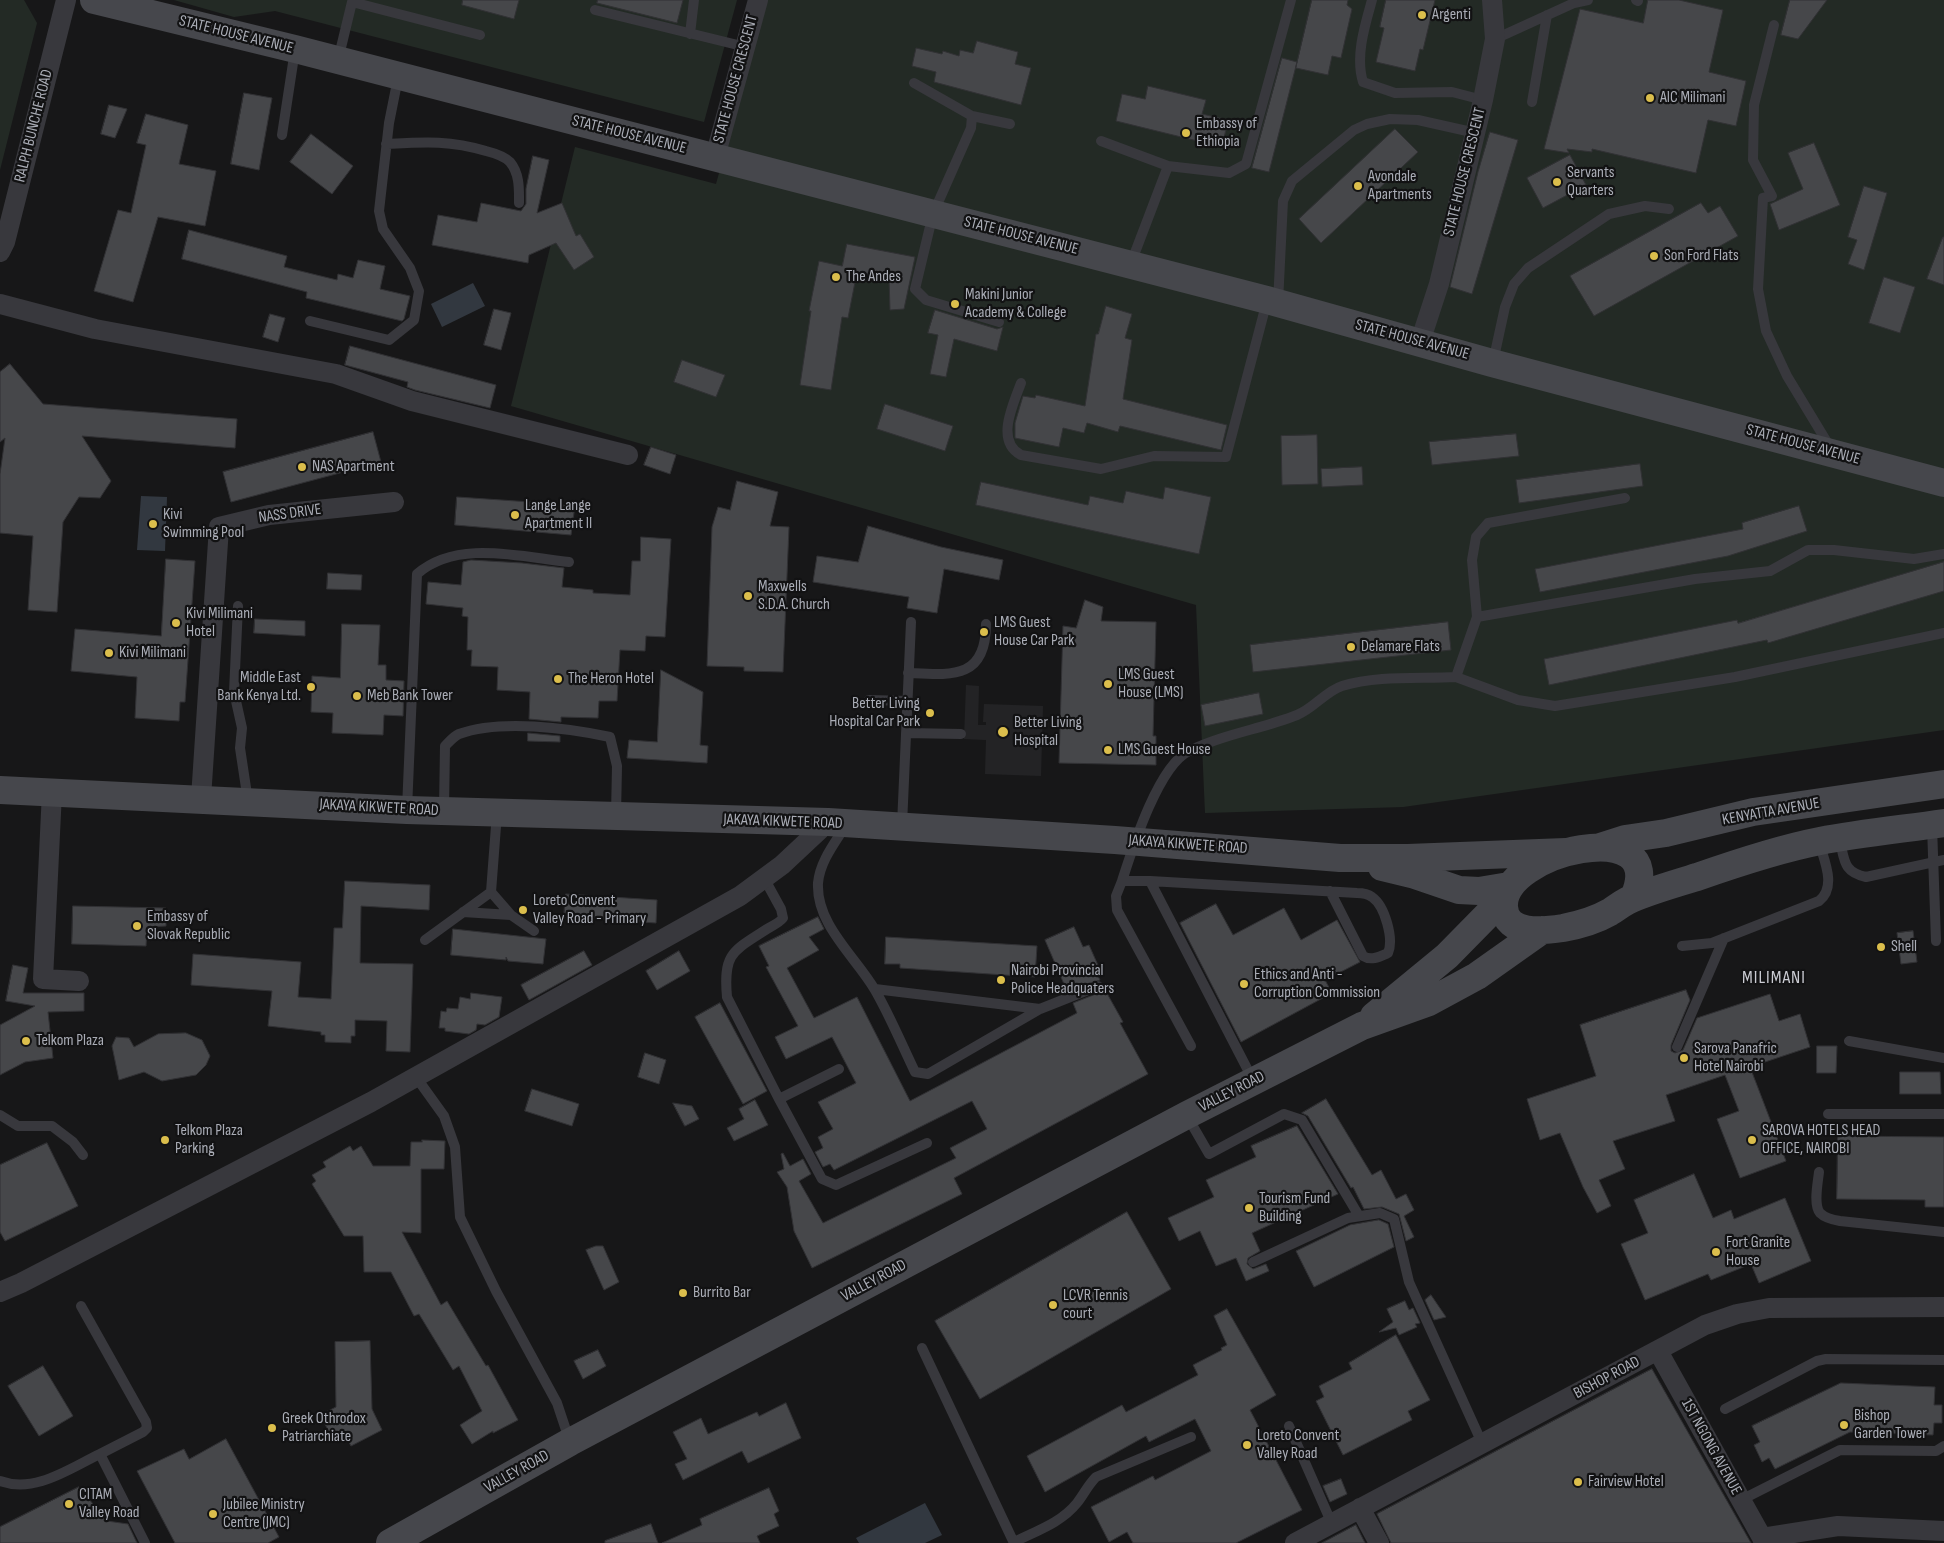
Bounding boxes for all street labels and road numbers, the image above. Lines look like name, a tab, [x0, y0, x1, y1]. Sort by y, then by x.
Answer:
street label: STATE HOUSE AVENUE	[177, 12, 295, 58]
street label: STATE HOUSE CRESCENT	[710, 13, 762, 145]
street label: RALPH BUNCHE ROAD	[11, 68, 57, 184]
street label: STATE HOUSE CRESCENT	[1440, 106, 1490, 238]
street label: STATE HOUSE AVENUE	[570, 112, 688, 158]
street label: STATE HOUSE AVENUE	[962, 213, 1080, 259]
street label: STATE HOUSE AVENUE	[1353, 316, 1471, 364]
street label: STATE HOUSE AVENUE	[1744, 421, 1862, 469]
street label: NASS DRIVE	[257, 500, 323, 528]
street label: KENYATTA AVENUE	[1721, 794, 1821, 830]
street label: JAKAYA KIKWETE ROAD	[319, 795, 439, 821]
street label: JAKAYA KIKWETE ROAD	[723, 810, 843, 834]
street label: JAKAYA KIKWETE ROAD	[1128, 831, 1248, 859]
street label: VALLEY ROAD	[1196, 1067, 1268, 1117]
street label: VALLEY ROAD	[838, 1256, 910, 1306]
street label: BISHOP ROAD	[1571, 1353, 1643, 1403]
street label: 1ST NGONG AVENUE	[1677, 1396, 1745, 1498]
street label: VALLEY ROAD	[481, 1446, 553, 1498]

